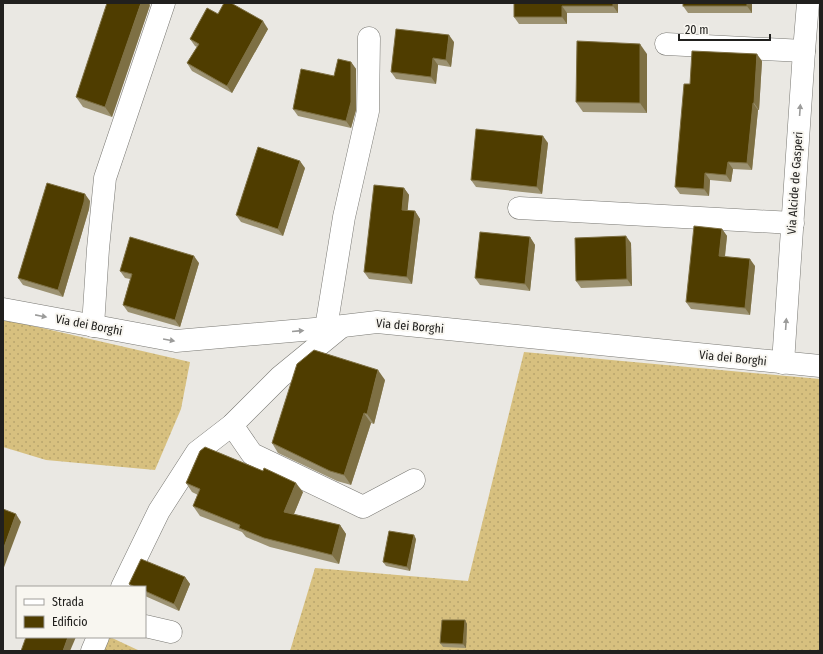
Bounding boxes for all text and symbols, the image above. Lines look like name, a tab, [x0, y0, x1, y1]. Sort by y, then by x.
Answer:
scale bar	[679, 16, 770, 42]
text: 20 m	[685, 23, 709, 37]
one-way arrow	[797, 103, 803, 116]
street label: Via Alcide de Gasperi	[784, 131, 806, 235]
street label: Via dei Borghi	[54, 312, 124, 338]
one-way arrow	[35, 313, 47, 319]
street label: Via dei Borghi	[376, 316, 444, 336]
one-way arrow	[782, 318, 789, 330]
one-way arrow	[292, 327, 304, 334]
one-way arrow	[163, 337, 175, 343]
street label: Via dei Borghi	[698, 347, 768, 369]
legend	[16, 586, 146, 638]
text: Strada	[52, 595, 84, 609]
text: Edificio	[52, 615, 88, 629]

